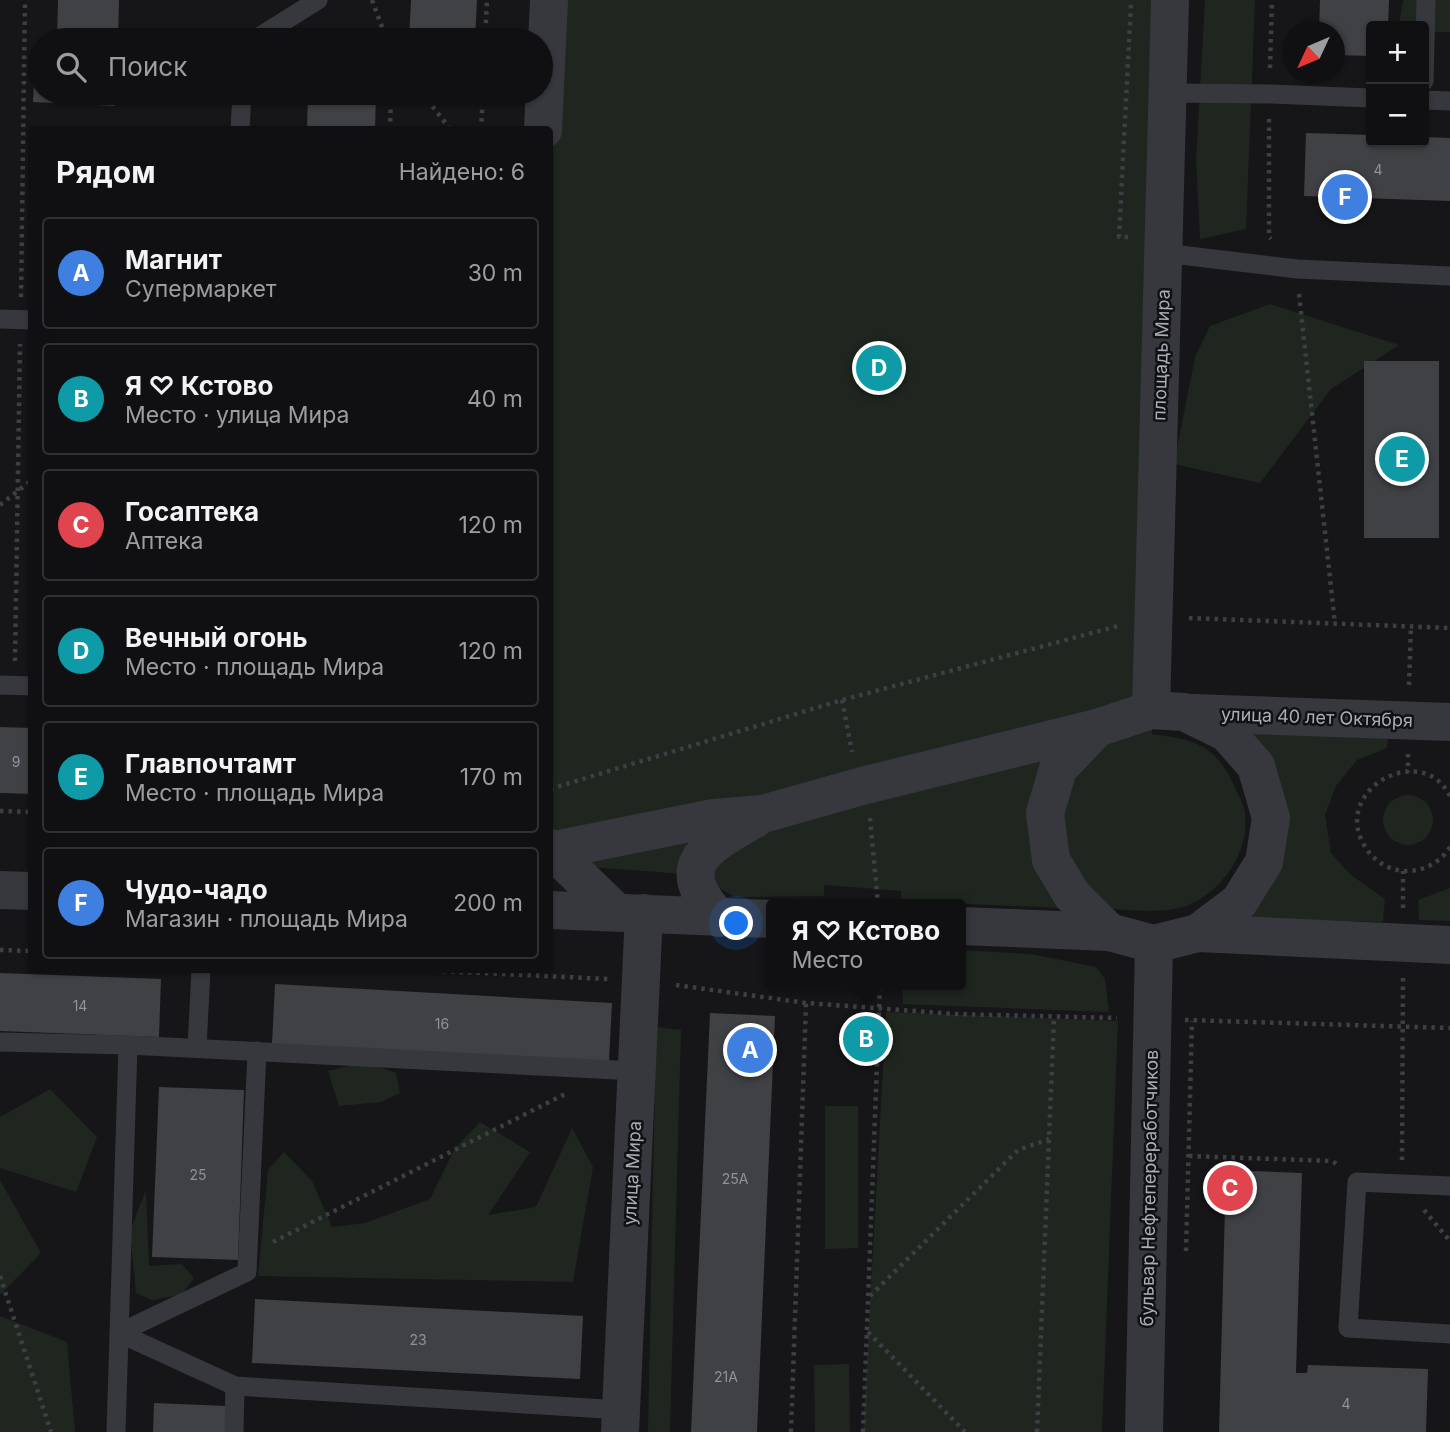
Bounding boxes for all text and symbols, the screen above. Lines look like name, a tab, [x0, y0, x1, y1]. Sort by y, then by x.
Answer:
north arrow	[1282, 21, 1345, 84]
map controls	[1366, 21, 1429, 147]
button: +	[1366, 21, 1429, 84]
search box	[28, 28, 553, 105]
icon: search	[52, 48, 90, 86]
text: Поиск	[108, 51, 187, 82]
button: −	[1366, 84, 1429, 147]
text: Рядом	[56, 154, 156, 190]
text: Найдено: 6	[399, 158, 525, 186]
house number: 4	[1373, 161, 1383, 178]
pin: F	[1322, 171, 1368, 223]
text: Магнит	[125, 244, 222, 275]
text: A	[72, 259, 90, 287]
text: 30 m	[468, 259, 523, 287]
text: Супермаркет	[125, 275, 277, 303]
street label: площадь Мира	[1148, 289, 1174, 421]
pin: D	[856, 342, 902, 394]
text: Я ♡ Кстово	[125, 370, 273, 401]
text: B	[73, 385, 89, 413]
text: 40 m	[467, 385, 523, 413]
text: Место · улица Мира	[125, 401, 349, 429]
pin: E	[1379, 433, 1425, 485]
text: Госаптека	[125, 496, 259, 527]
text: C	[72, 511, 90, 539]
text: 120 m	[458, 511, 523, 539]
text: Аптека	[125, 527, 204, 555]
text: Вечный огонь	[125, 622, 308, 653]
text: D	[73, 637, 89, 665]
text: 120 m	[458, 637, 523, 665]
text: Место · площадь Мира	[125, 653, 384, 681]
street label: улица 40 лет Октября	[1221, 703, 1413, 731]
text: Главпочтамт	[125, 748, 296, 779]
house number: 9	[12, 753, 20, 770]
text: E	[74, 763, 88, 791]
text: 170 m	[460, 763, 523, 791]
text: Место · площадь Мира	[125, 779, 384, 807]
text: Чудо-чадо	[125, 874, 268, 905]
text: F	[74, 889, 88, 917]
text: 200 m	[453, 889, 523, 917]
popup	[766, 899, 966, 990]
text: Магазин · площадь Мира	[125, 905, 408, 933]
your location	[719, 906, 753, 940]
text: Я ♡ Кстово	[792, 915, 940, 946]
text: Место	[792, 946, 863, 974]
house number: 14	[73, 997, 87, 1014]
pin: B	[843, 1013, 889, 1065]
house number: 16	[435, 1015, 449, 1032]
pin: A	[727, 1024, 773, 1076]
street label: бульвар Нефтепереработчиков	[1136, 1049, 1162, 1327]
street label: улица Мира	[619, 1120, 645, 1226]
pin: C	[1207, 1162, 1253, 1214]
house number: 25	[189, 1166, 207, 1183]
house number: 25А	[722, 1170, 749, 1187]
house number: 23	[409, 1331, 427, 1348]
house number: 21А	[714, 1368, 738, 1385]
house number: 4	[1341, 1395, 1351, 1412]

